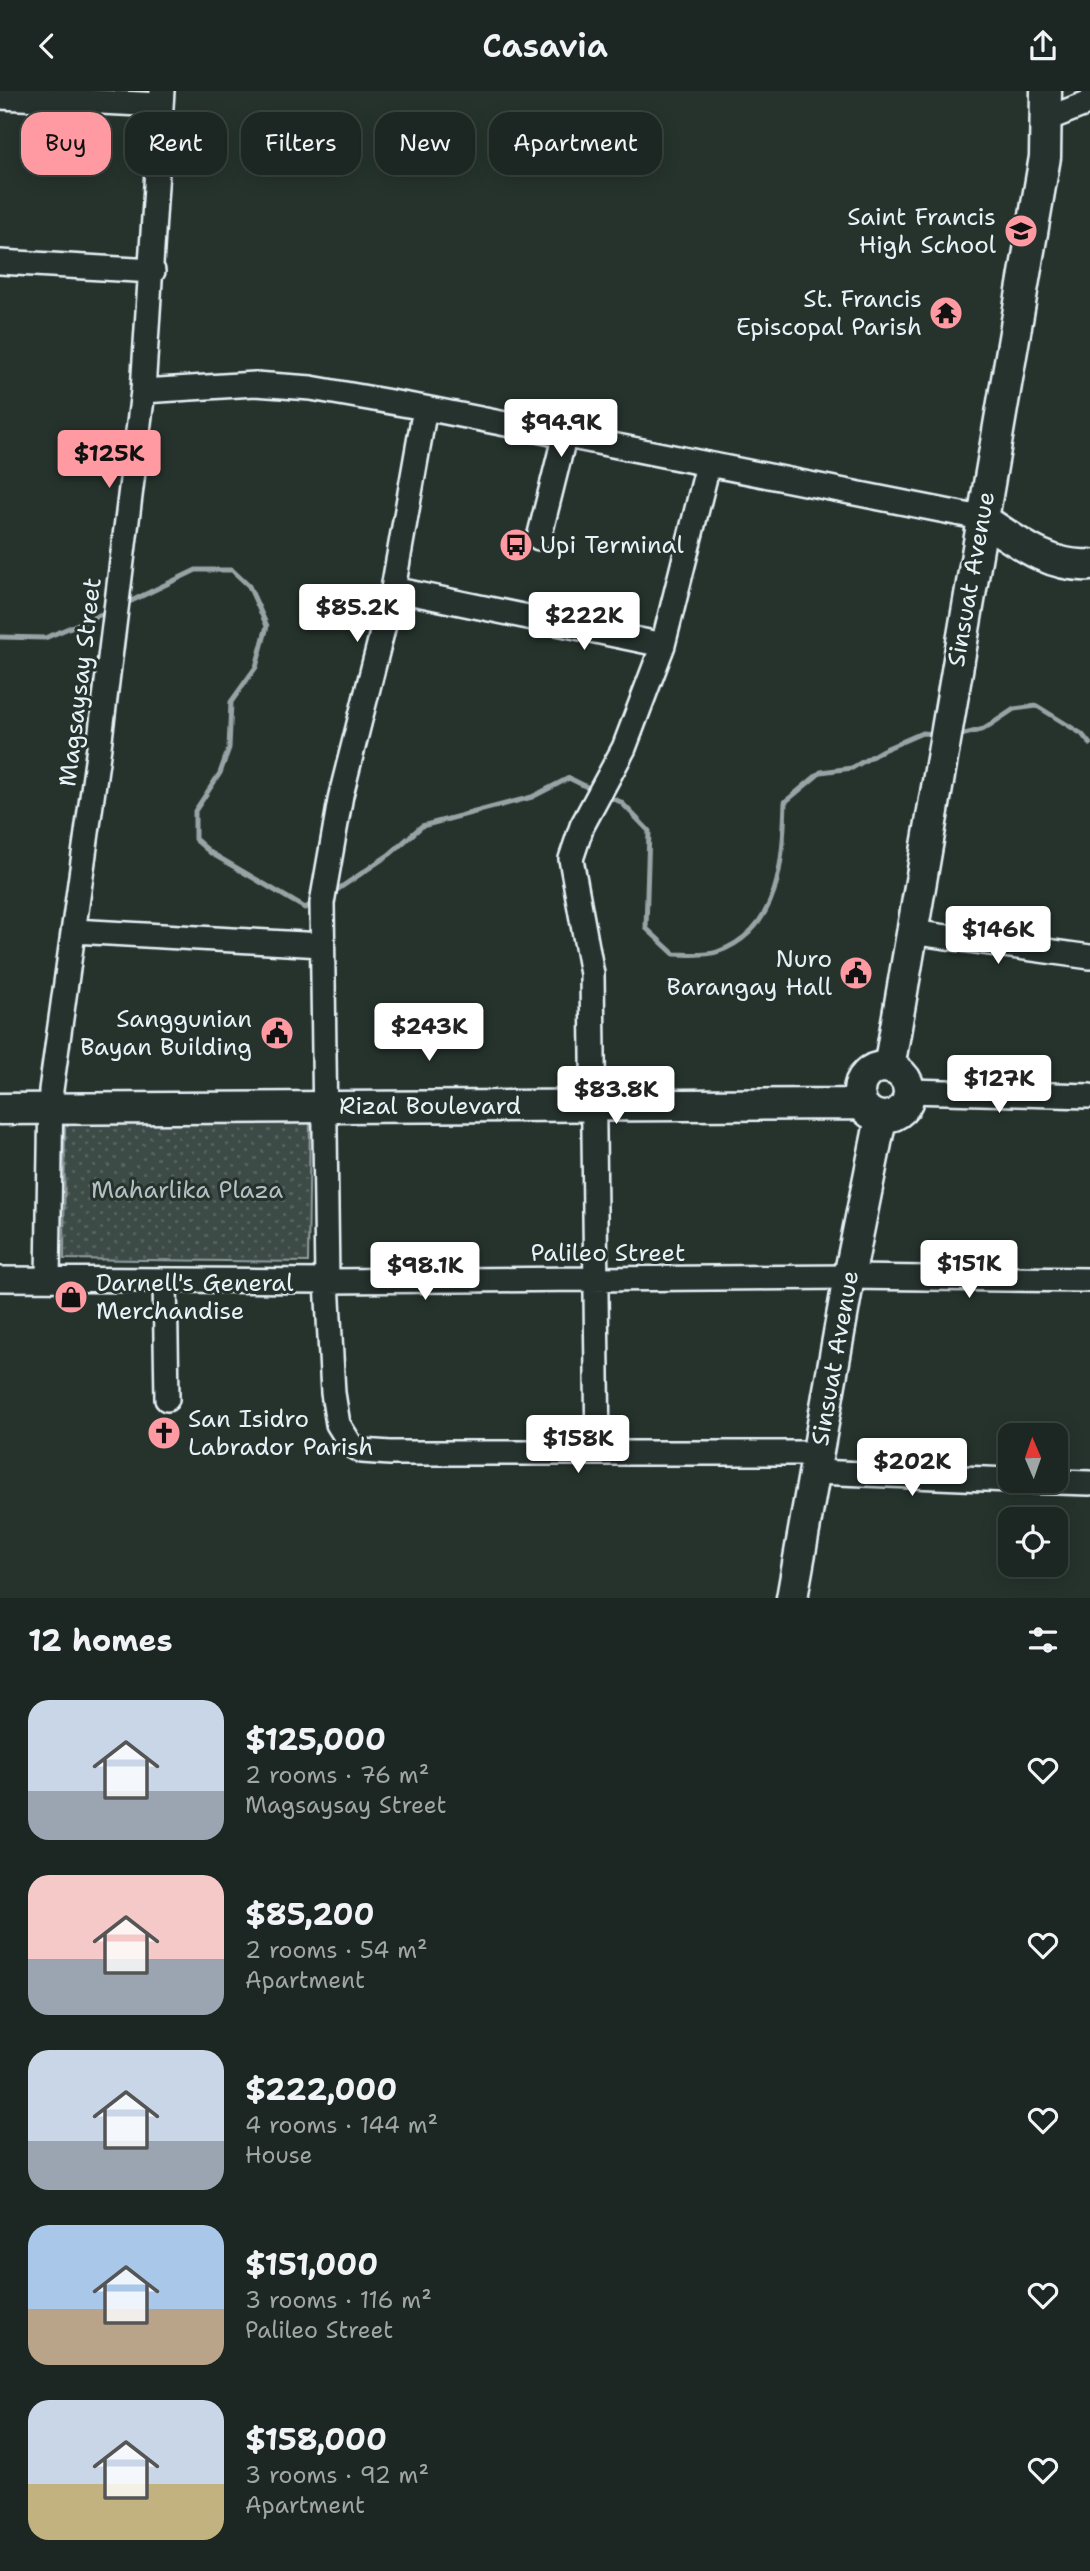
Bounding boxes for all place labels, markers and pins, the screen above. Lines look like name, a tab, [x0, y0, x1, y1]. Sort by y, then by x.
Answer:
place label: Saint Francis High School	[847, 201, 997, 261]
school or university icon: Saint Francis High School	[1002, 212, 1040, 250]
place label: St. Francis Episcopal Parish	[736, 283, 922, 343]
temple icon: St. Francis Episcopal Parish	[927, 294, 965, 332]
pin: $94.9K	[504, 399, 618, 459]
pin: $125K	[60, 431, 158, 490]
bus stop icon: Upi Terminal	[497, 526, 535, 564]
place label: Upi Terminal	[540, 529, 684, 561]
pin: $85.2K	[300, 585, 414, 644]
pin: $222K	[535, 593, 633, 652]
pin: $146K	[949, 907, 1047, 966]
place label: Nuro Barangay Hall	[667, 943, 833, 1003]
public building icon: Nuro Barangay Hall	[837, 954, 875, 992]
place label: Sanggunian Bayan Building	[80, 1003, 252, 1063]
pin: $243K	[380, 1003, 478, 1063]
public building icon: Sanggunian Bayan Building	[258, 1014, 296, 1052]
pin: $127K	[950, 1055, 1048, 1115]
pin: $83.8K	[559, 1067, 673, 1126]
pin: $151K	[920, 1241, 1018, 1300]
pin: $98.1K	[368, 1243, 482, 1302]
place label: Darnell's General Merchandise	[96, 1267, 294, 1327]
shop icon: Darnell's General Merchandise	[52, 1278, 90, 1316]
place label: San Isidro Labrador Parish	[188, 1403, 374, 1463]
church icon: San Isidro Labrador Parish	[145, 1414, 183, 1452]
pin: $158K	[529, 1415, 627, 1475]
pin: $202K	[863, 1439, 961, 1498]

